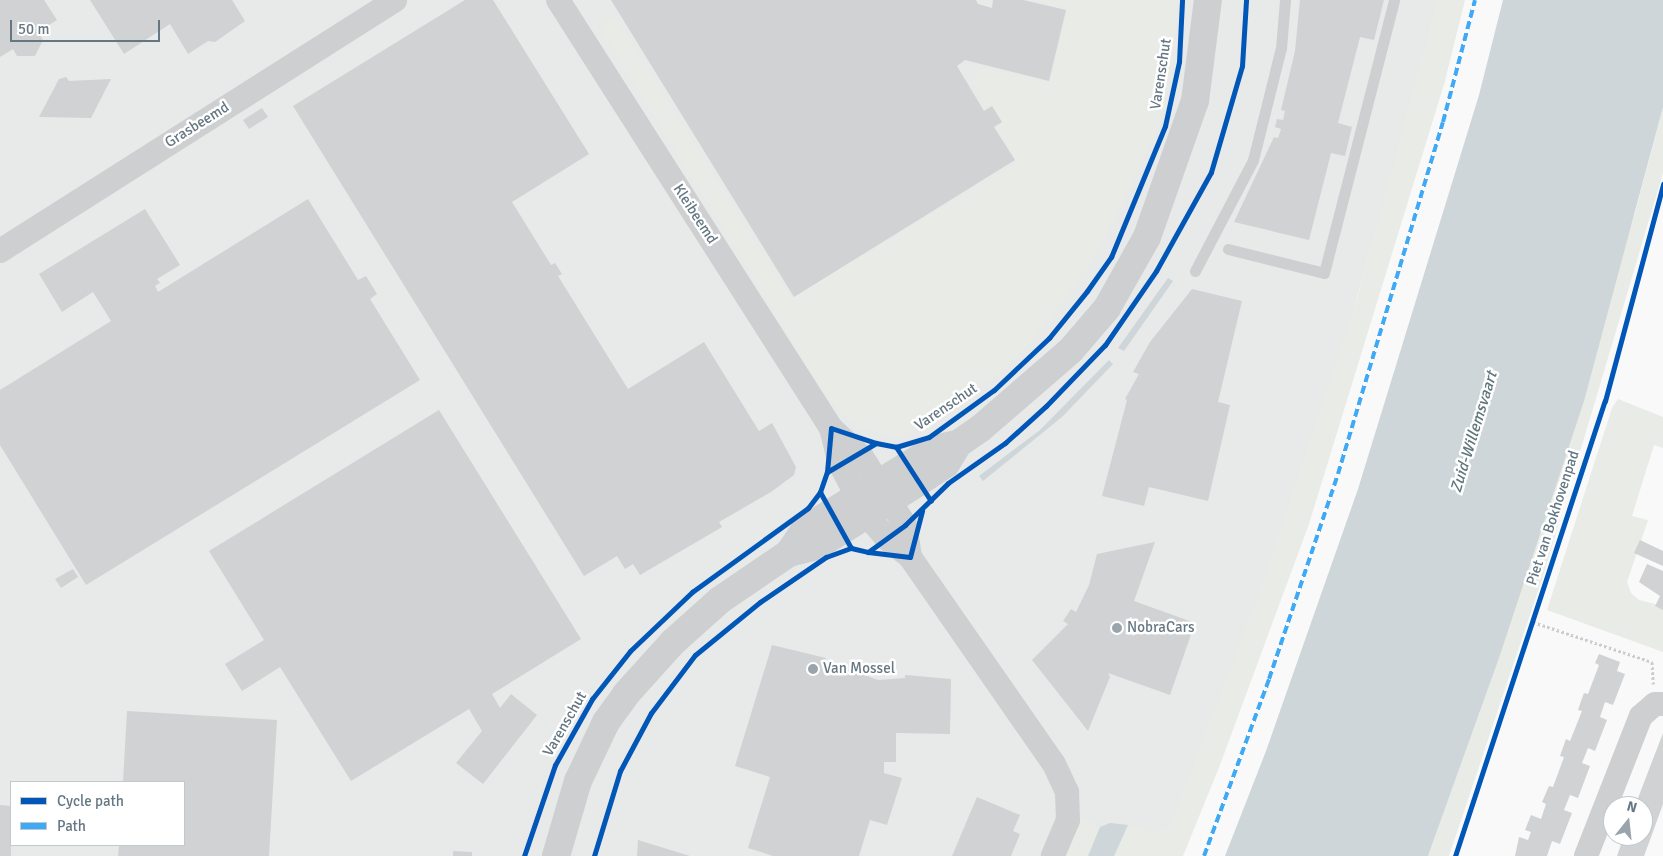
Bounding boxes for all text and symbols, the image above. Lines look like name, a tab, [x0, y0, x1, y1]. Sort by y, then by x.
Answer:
scale bar	[12, 10, 162, 42]
text: 50 m	[18, 20, 49, 38]
street label: Varenschut	[1146, 37, 1176, 111]
street label: Grasbeemd	[162, 98, 232, 152]
street label: Kleibeemd	[669, 181, 721, 247]
water label: Zuid-Willemsvaart	[1446, 369, 1502, 495]
street label: Varenschut	[911, 379, 981, 435]
street label: Piet van Bokhovenpad	[1523, 448, 1583, 588]
place label: NobraCars	[1127, 619, 1195, 637]
marker: NobraCars	[1111, 622, 1123, 634]
place label: Van Mossel	[823, 660, 895, 678]
marker: Van Mossel	[807, 663, 819, 675]
street label: Varenschut	[539, 688, 591, 760]
legend	[10, 781, 185, 846]
text: Cycle path	[57, 792, 124, 810]
north arrow	[1603, 796, 1653, 846]
text: N	[1625, 798, 1639, 817]
text: Path	[57, 817, 86, 835]

